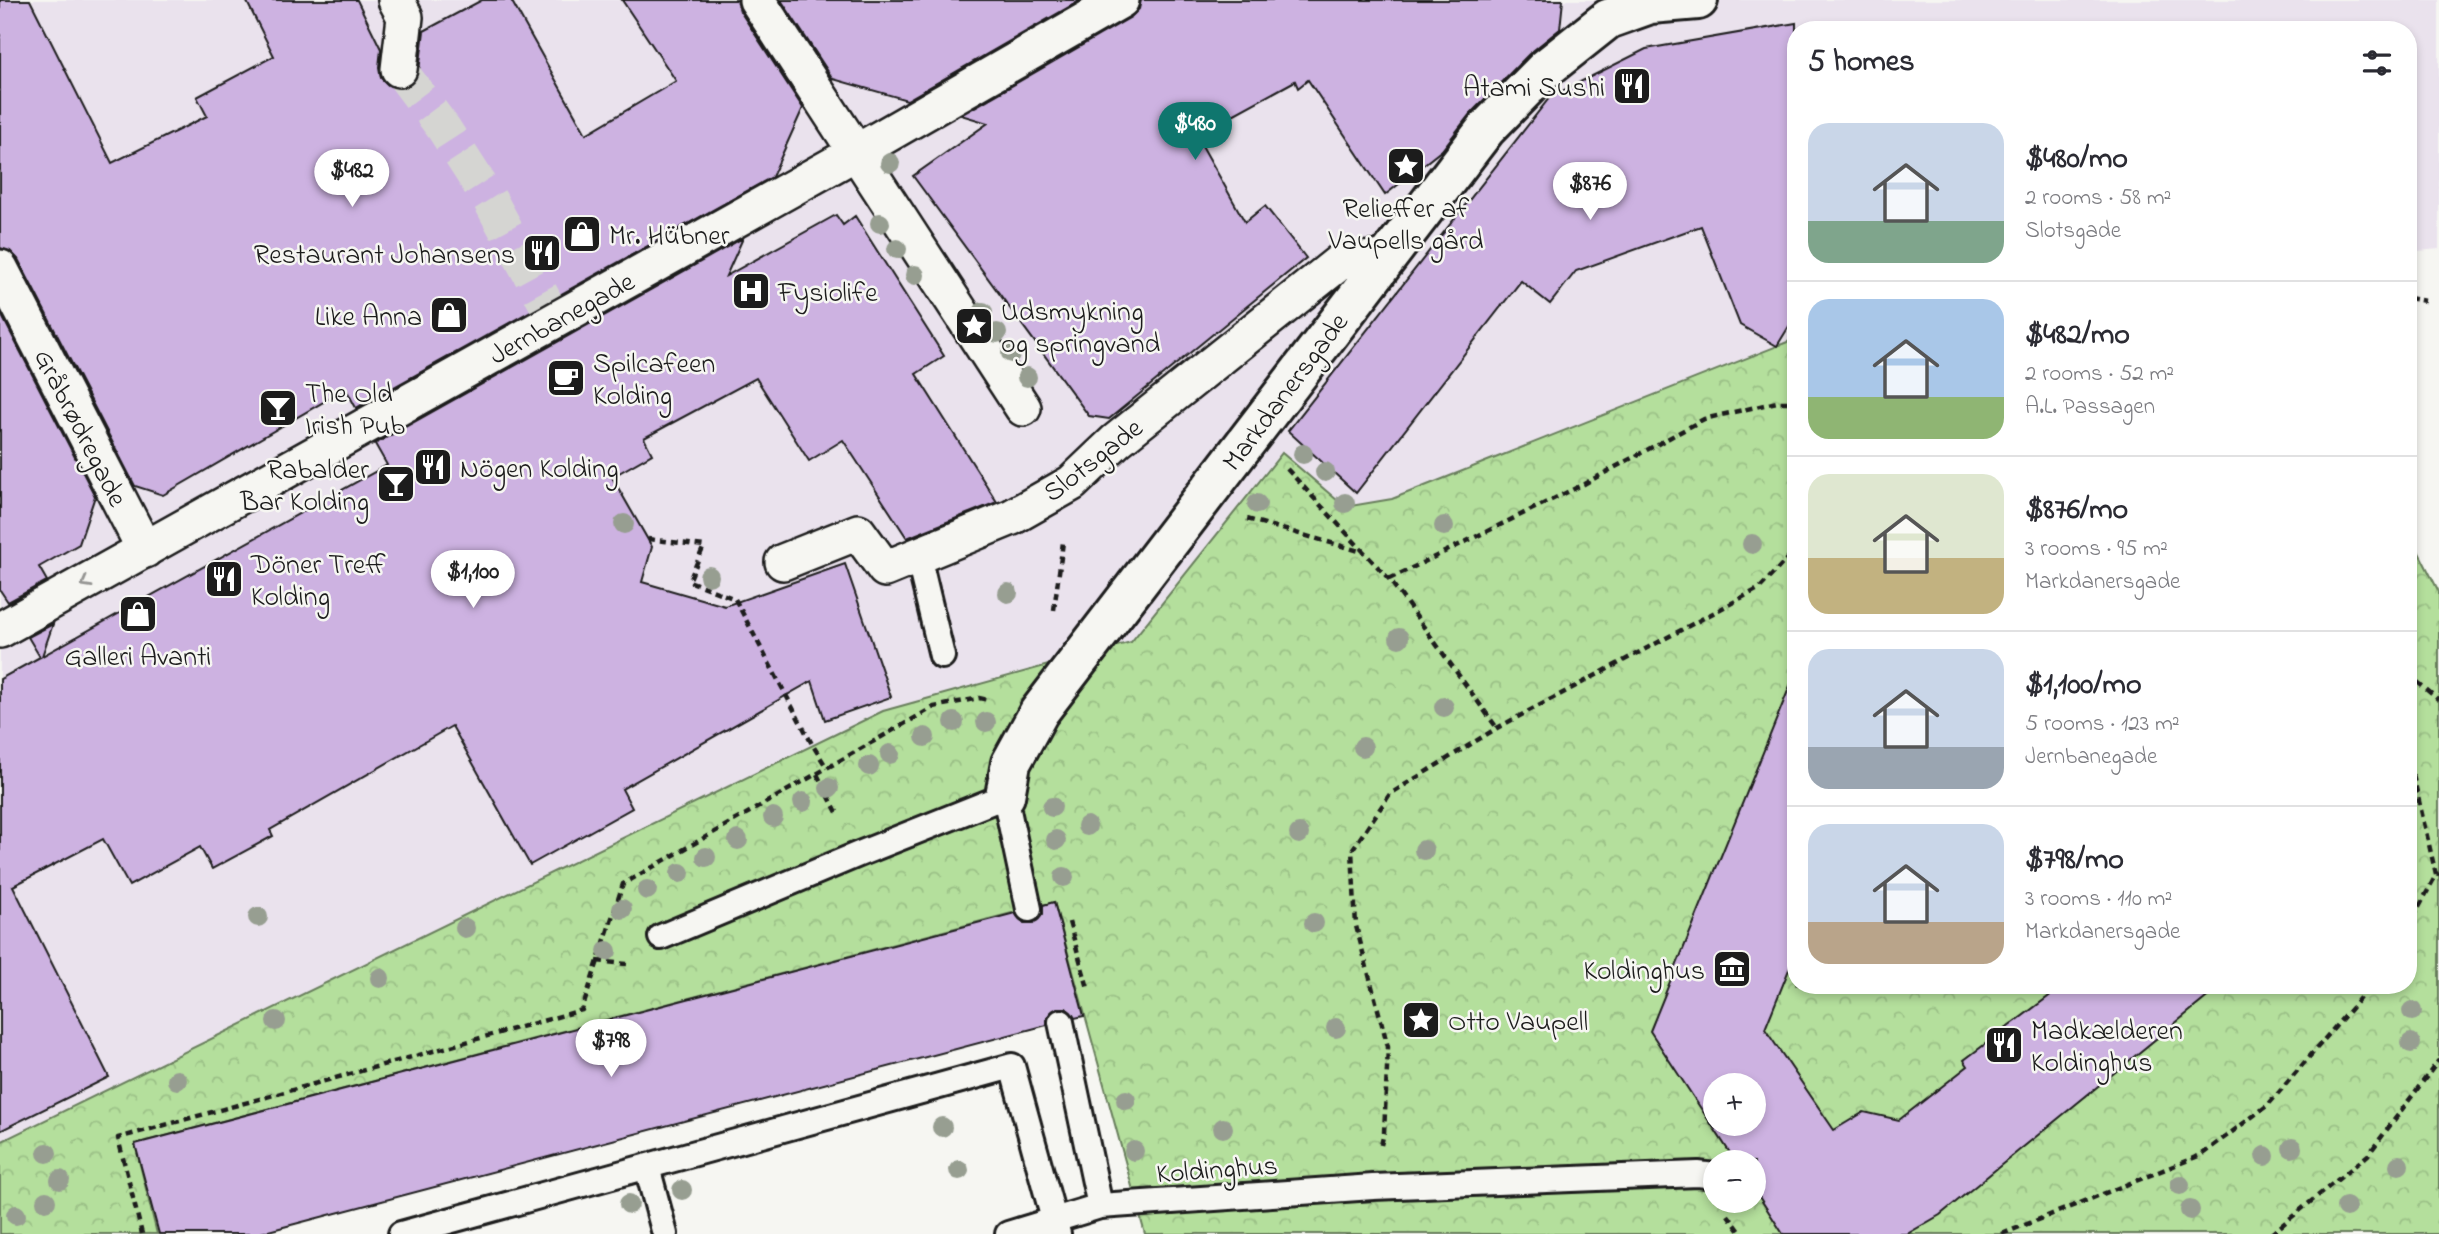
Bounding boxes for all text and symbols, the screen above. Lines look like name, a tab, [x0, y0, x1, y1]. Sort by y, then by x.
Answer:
text: 5 homes	[1808, 41, 1915, 85]
icon: filters	[2358, 44, 2396, 82]
restaurant icon: Atami Sushi	[1611, 65, 1653, 107]
place label: Atami Sushi	[1463, 69, 1605, 110]
pin: $480	[1154, 102, 1236, 162]
text: $480	[1174, 108, 1216, 141]
text: $480/mo	[2025, 138, 2128, 182]
place icon: Relieffer af Vaupells gård	[1385, 145, 1427, 187]
pin: $482	[311, 150, 393, 209]
icon: home	[1864, 151, 1948, 235]
text: $482	[330, 155, 374, 188]
pin: $876	[1549, 162, 1631, 222]
text: $876	[1569, 168, 1611, 201]
text: 2 rooms · 58 m²	[2025, 182, 2171, 215]
place label: Relieffer af Vaupells gård	[1328, 190, 1484, 263]
shop icon: Mr. Hübner	[561, 213, 603, 255]
text: Slotsgade	[2025, 215, 2121, 248]
place label: Mr. Hübner	[609, 217, 730, 258]
restaurant icon: Restaurant Johansens	[521, 232, 563, 274]
place label: Restaurant Johansens	[254, 236, 515, 277]
street label: Jernbanegade	[482, 263, 643, 377]
hospital icon: Fysiolife	[730, 270, 772, 312]
place label: Fysiolife	[777, 274, 878, 315]
place label: Udsmykning og springvand	[1001, 293, 1161, 366]
shop icon: Like Anna	[428, 294, 470, 336]
place label: Like Anna	[315, 298, 422, 339]
place icon: Udsmykning og springvand	[953, 305, 995, 347]
street label: Markdanersgade	[1213, 305, 1360, 481]
text: $482/mo	[2025, 314, 2130, 358]
icon: home	[1864, 327, 1948, 411]
street label: Gråbrødregade	[21, 343, 136, 515]
place label: Spilcafeen Kolding	[593, 345, 715, 418]
cafe icon: Spilcafeen Kolding	[545, 357, 587, 399]
text: 2 rooms · 52 m²	[2025, 358, 2174, 391]
place label: The Old Irish Pub	[305, 375, 405, 448]
bar icon: The Old Irish Pub	[257, 387, 299, 429]
text: A.L. Passagen	[2025, 391, 2155, 424]
street label: Slotsgade	[1035, 409, 1153, 514]
restaurant icon: Nögen Kolding	[412, 446, 454, 488]
place label: Nögen Kolding	[460, 450, 619, 491]
place label: Rabalder Bar Kolding	[239, 451, 369, 524]
bar icon: Rabalder Bar Kolding	[375, 463, 417, 505]
text: $876/mo	[2025, 489, 2128, 533]
icon: home	[1864, 502, 1948, 586]
text: 3 rooms · 95 m²	[2025, 533, 2168, 566]
place label: Döner Treff Kolding	[250, 546, 386, 619]
pin: $1,100	[416, 550, 530, 610]
text: $1,100	[447, 556, 499, 589]
restaurant icon: Döner Treff Kolding	[203, 558, 245, 600]
text: Markdanersgade	[2025, 566, 2180, 599]
one-way arrow	[80, 574, 93, 588]
shop icon: Galleri Avanti	[117, 593, 159, 635]
place label: Galleri Avanti	[65, 638, 211, 679]
text: $1,100/mo	[2025, 664, 2142, 708]
icon: home	[1864, 677, 1948, 761]
text: 5 rooms · 123 m²	[2025, 708, 2180, 741]
text: Jernbanegade	[2025, 741, 2157, 774]
text: $798/mo	[2025, 839, 2124, 883]
icon: home	[1864, 852, 1948, 936]
text: 3 rooms · 110 m²	[2025, 883, 2172, 916]
text: Markdanersgade	[2025, 916, 2180, 949]
museum icon: Koldinghus	[1711, 948, 1753, 990]
place label: Koldinghus	[1583, 952, 1705, 993]
place icon: Otto Vaupell	[1400, 999, 1442, 1041]
place label: Otto Vaupell	[1448, 1003, 1588, 1044]
place label: Madkælderen Koldinghus	[2031, 1012, 2183, 1085]
pin: $798	[570, 1020, 652, 1079]
restaurant icon: Madkælderen Koldinghus	[1983, 1024, 2025, 1066]
text: $798	[592, 1025, 630, 1058]
map controls	[1703, 1073, 1766, 1213]
button: +	[1703, 1073, 1766, 1136]
street label: Koldinghus	[1155, 1147, 1279, 1196]
button: −	[1703, 1150, 1766, 1213]

